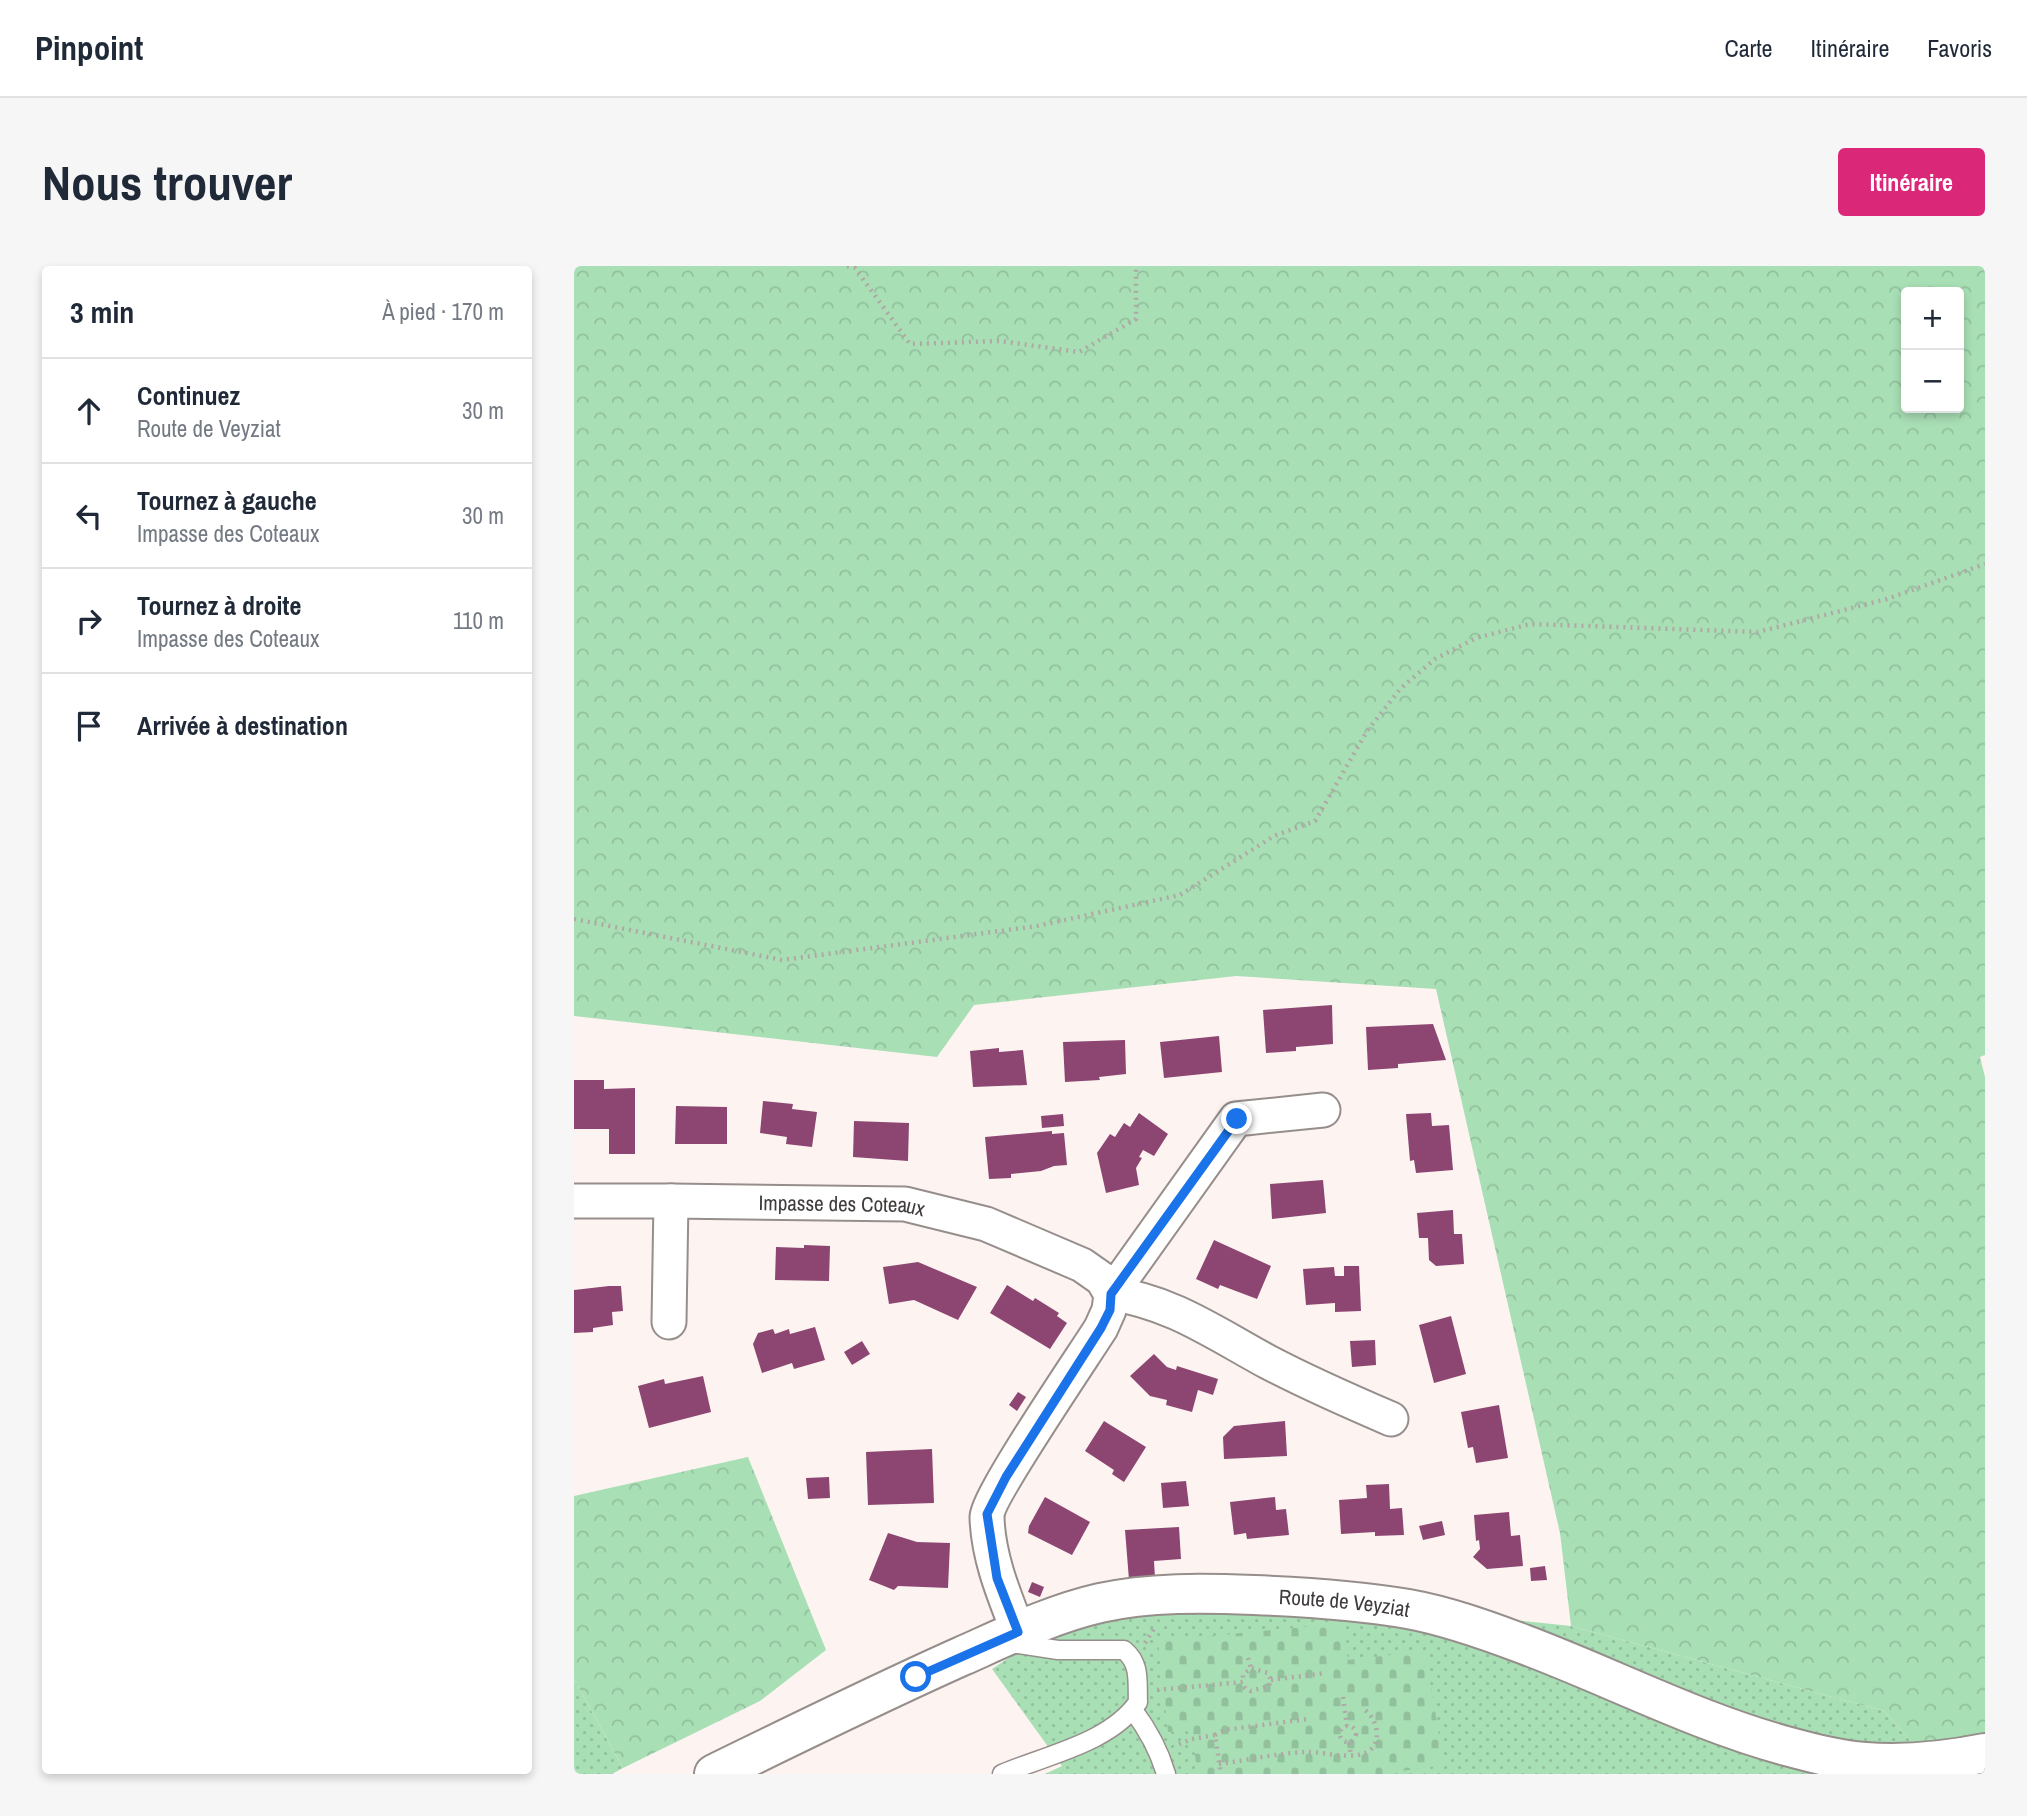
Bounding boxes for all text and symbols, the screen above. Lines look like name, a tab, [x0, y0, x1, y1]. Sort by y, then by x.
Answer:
text: Pinpoint	[35, 26, 143, 70]
text: Carte	[1724, 32, 1773, 64]
text: Itinéraire	[1811, 32, 1889, 64]
text: Favoris	[1927, 32, 1992, 64]
button: Itinéraire	[1838, 148, 1985, 216]
text: Nous trouver	[42, 149, 292, 215]
map controls	[1901, 287, 1964, 413]
button: +	[1901, 287, 1964, 350]
text: 3 min	[70, 292, 134, 332]
text: À pied · 170 m	[382, 296, 504, 327]
button: −	[1901, 350, 1964, 413]
text: Continuez	[137, 378, 240, 413]
icon: ahead	[70, 392, 108, 430]
text: 30 m	[462, 395, 504, 426]
text: Route de Veyziat	[137, 413, 281, 444]
text: Tournez à gauche	[137, 483, 317, 518]
icon: left	[70, 497, 108, 535]
text: 30 m	[462, 500, 504, 531]
text: Impasse des Coteaux	[137, 518, 319, 549]
text: Tournez à droite	[137, 588, 301, 623]
icon: right	[70, 602, 108, 640]
text: 110 m	[453, 605, 504, 636]
text: Impasse des Coteaux	[137, 623, 319, 654]
icon: arrive	[70, 707, 108, 745]
text: Arrivée à destination	[137, 708, 348, 743]
route end	[1221, 1103, 1252, 1134]
street label: Impasse des Coteaux	[758, 1188, 929, 1223]
street label: Route de Veyziat	[1278, 1582, 1412, 1624]
route start	[900, 1661, 931, 1692]

